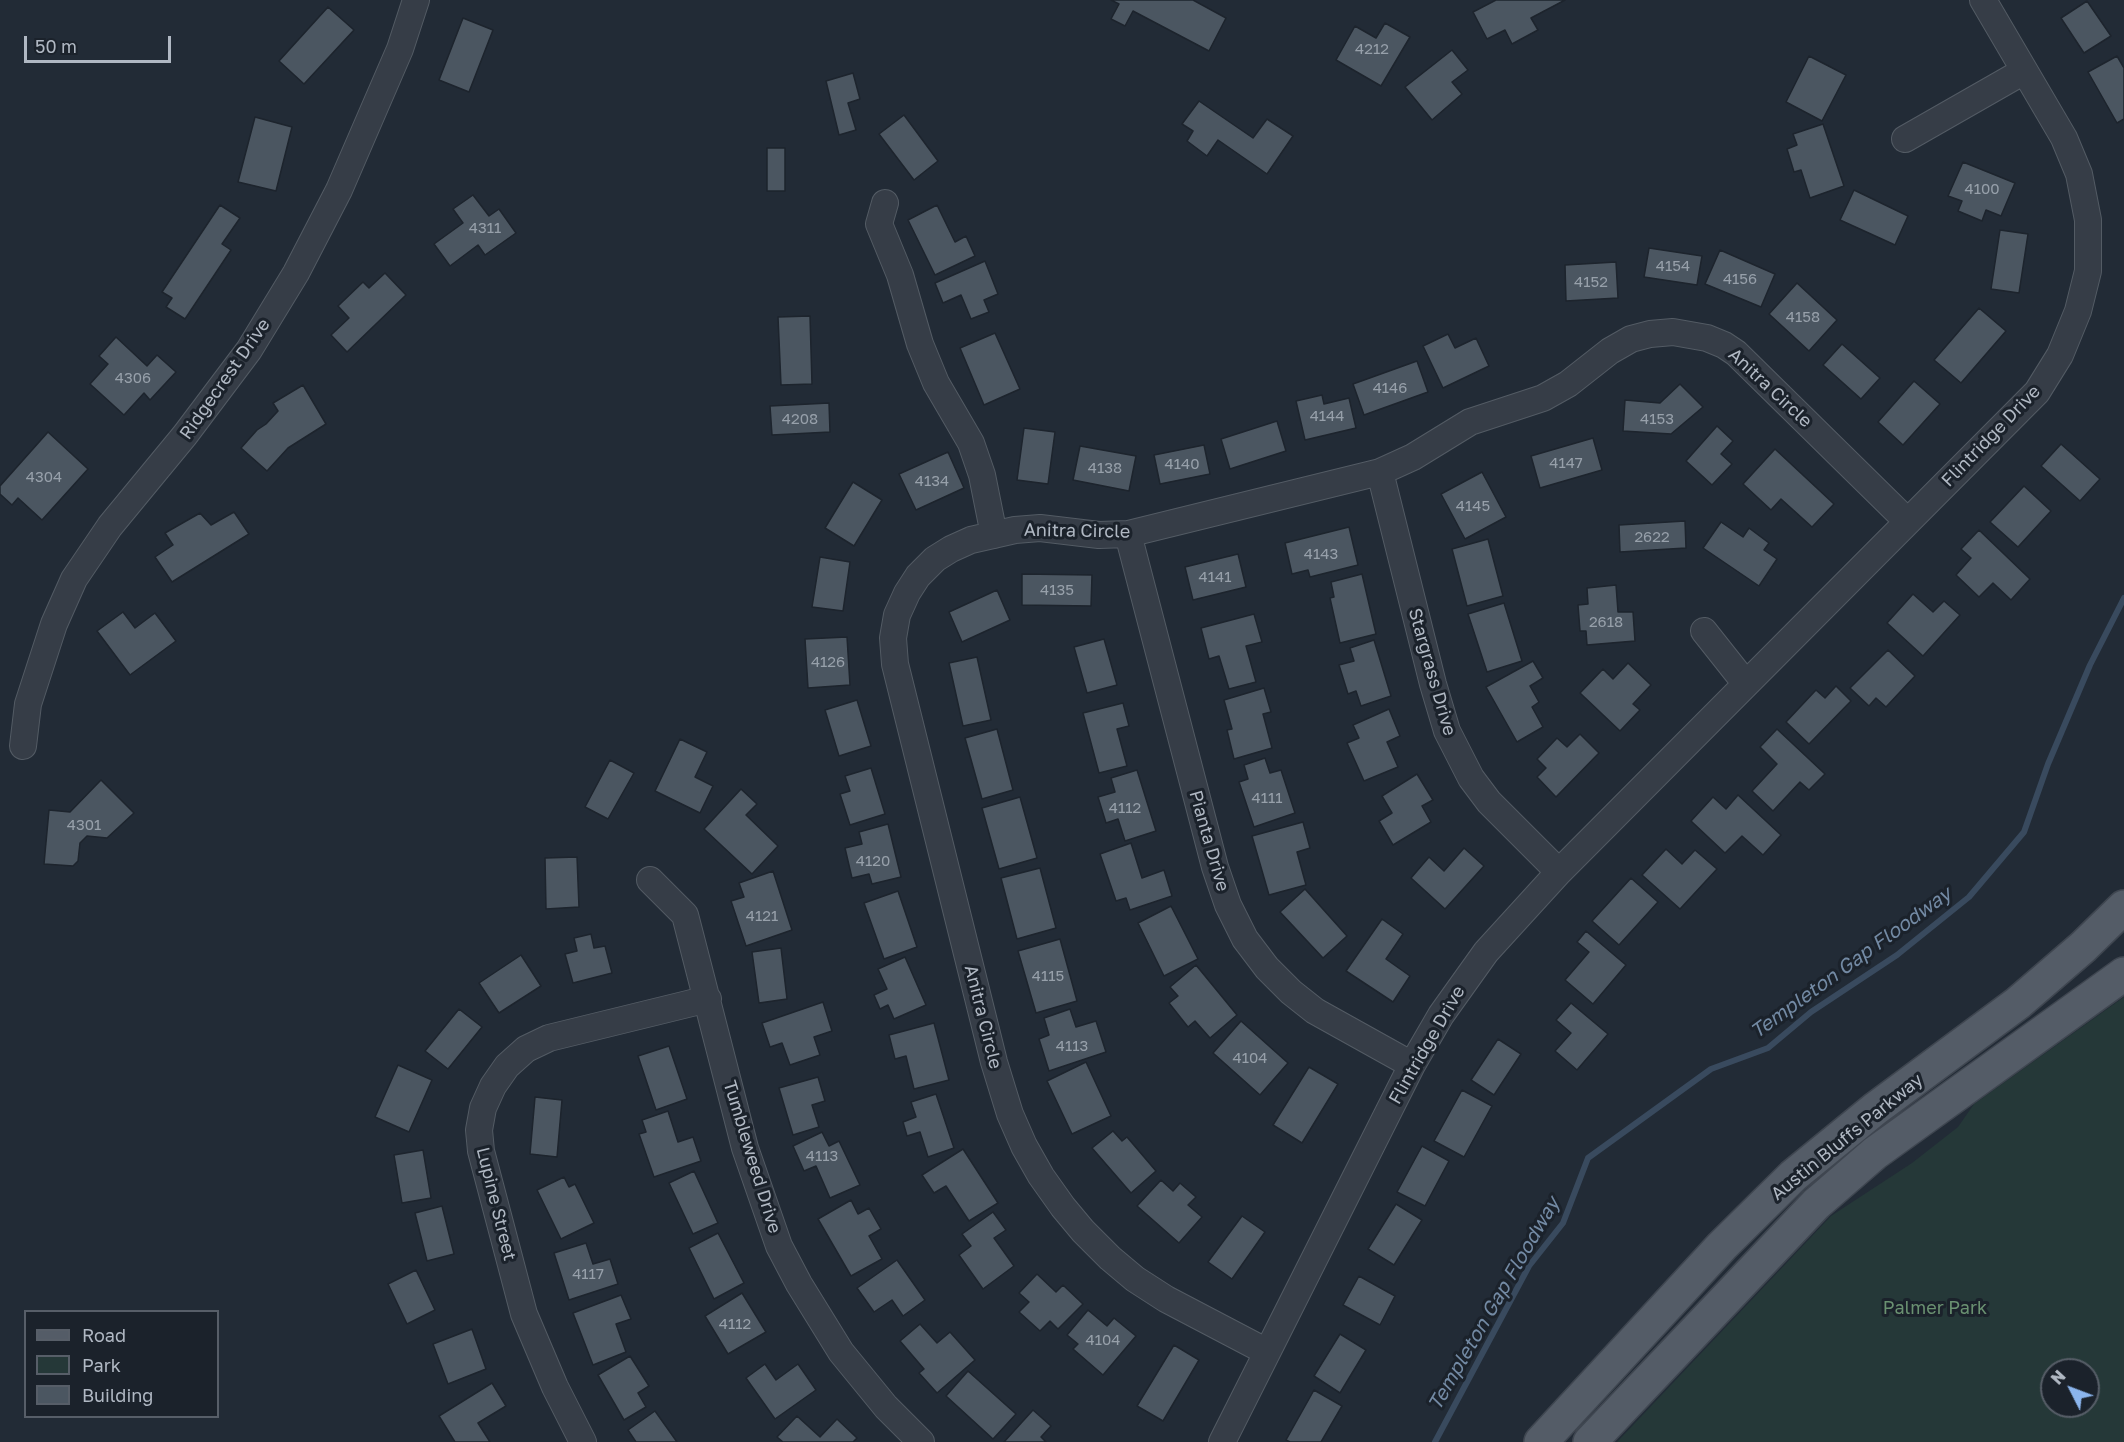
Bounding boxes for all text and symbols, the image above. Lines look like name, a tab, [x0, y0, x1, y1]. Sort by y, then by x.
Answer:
scale bar	[27, 24, 174, 62]
text: 50 m	[35, 35, 77, 57]
house number: 4212	[1355, 40, 1389, 58]
house number: 4100	[1964, 180, 2000, 198]
house number: 4311	[469, 219, 501, 237]
house number: 4154	[1656, 257, 1690, 275]
house number: 4156	[1723, 270, 1757, 288]
house number: 4152	[1574, 273, 1608, 291]
house number: 4158	[1786, 308, 1820, 326]
street label: Ridgecrest Drive	[175, 314, 275, 444]
street label: Anitra Circle	[1724, 344, 1816, 432]
house number: 4306	[115, 369, 151, 387]
house number: 4146	[1373, 379, 1407, 397]
street label: Flintridge Drive	[1937, 381, 2045, 491]
house number: 4144	[1310, 407, 1344, 425]
house number: 4208	[782, 410, 818, 428]
house number: 4153	[1640, 410, 1674, 428]
house number: 4147	[1549, 454, 1583, 472]
house number: 4140	[1165, 455, 1199, 473]
house number: 4138	[1088, 459, 1122, 477]
house number: 4304	[26, 468, 62, 486]
house number: 4134	[915, 472, 949, 490]
house number: 4145	[1456, 497, 1490, 515]
street label: Anitra Circle	[1024, 519, 1130, 543]
house number: 2622	[1634, 528, 1670, 546]
house number: 4143	[1304, 545, 1338, 563]
house number: 4141	[1199, 568, 1231, 586]
house number: 4135	[1040, 581, 1074, 599]
street label: Stargrass Drive	[1403, 606, 1461, 738]
house number: 2618	[1589, 613, 1623, 631]
house number: 4126	[811, 653, 845, 671]
street label: Pianta Drive	[1184, 788, 1234, 894]
house number: 4111	[1252, 789, 1282, 807]
house number: 4112	[1109, 799, 1141, 817]
house number: 4301	[67, 816, 101, 834]
house number: 4120	[856, 852, 890, 870]
water label: Templeton Gap Floodway	[1746, 882, 1956, 1044]
house number: 4121	[746, 907, 778, 925]
street label: Anitra Circle	[960, 963, 1006, 1071]
house number: 4115	[1032, 967, 1064, 985]
street label: Flintridge Drive	[1384, 982, 1470, 1108]
house number: 4113	[1056, 1037, 1088, 1055]
house number: 4104	[1233, 1049, 1267, 1067]
street label: Austin Bluffs Parkway	[1767, 1069, 1927, 1205]
street label: Tumbleweed Drive	[718, 1078, 786, 1236]
street label: Lupine Street	[471, 1145, 521, 1263]
house number: 4113	[806, 1147, 838, 1165]
water label: Templeton Gap Floodway	[1423, 1193, 1565, 1415]
house number: 4117	[572, 1265, 604, 1283]
park label: Palmer Park	[1883, 1297, 1987, 1319]
legend	[24, 1310, 219, 1418]
house number: 4112	[719, 1315, 751, 1333]
text: Road	[82, 1324, 126, 1346]
house number: 4104	[1086, 1331, 1120, 1349]
text: Park	[82, 1354, 121, 1376]
north arrow	[2040, 1358, 2100, 1418]
text: N	[2047, 1366, 2070, 1389]
text: Building	[82, 1384, 153, 1406]

